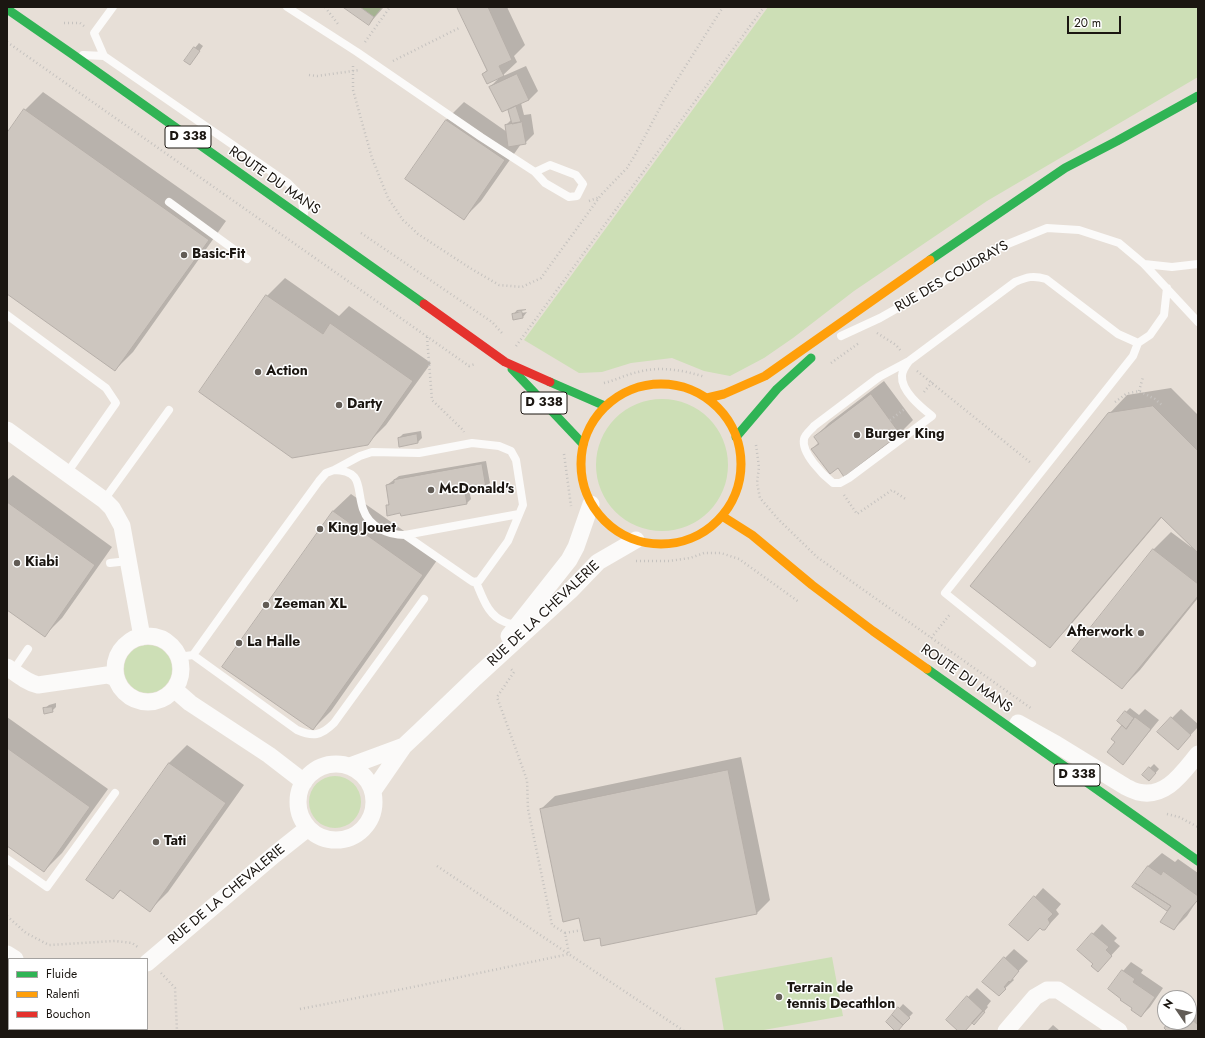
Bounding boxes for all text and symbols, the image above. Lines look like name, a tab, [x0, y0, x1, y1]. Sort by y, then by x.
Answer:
scale bar	[1069, 8, 1123, 34]
text: 20 m	[1074, 14, 1101, 32]
road number: D 338	[165, 126, 211, 148]
street label: ROUTE DU MANS	[225, 143, 323, 219]
street label: RUE DES COUDRAYS	[892, 238, 1012, 316]
place label: Basic-Fit	[192, 247, 245, 263]
marker: Basic-Fit	[179, 250, 189, 260]
place label: Action	[266, 364, 308, 380]
marker: Action	[253, 367, 263, 377]
road number: D 338	[521, 392, 567, 414]
place label: Darty	[347, 397, 382, 413]
marker: Darty	[334, 400, 344, 410]
place label: Burger King	[865, 427, 945, 443]
marker: Burger King	[852, 430, 862, 440]
place label: McDonald's	[439, 482, 514, 498]
marker: McDonald's	[426, 485, 436, 495]
place label: King Jouet	[328, 521, 396, 537]
marker: King Jouet	[315, 524, 325, 534]
place label: Kiabi	[25, 555, 59, 571]
marker: Kiabi	[12, 558, 22, 568]
street label: RUE DE LA CHEVALERIE	[484, 558, 604, 670]
place label: Zeeman XL	[274, 597, 347, 613]
marker: Zeeman XL	[261, 600, 271, 610]
place label: Afterwork	[1067, 625, 1133, 641]
marker: Afterwork	[1136, 628, 1146, 638]
place label: La Halle	[247, 635, 300, 651]
marker: La Halle	[234, 638, 244, 648]
street label: ROUTE DU MANS	[917, 641, 1015, 717]
road number: D 338	[1054, 764, 1100, 786]
place label: Tati	[164, 834, 186, 850]
marker: Tati	[151, 837, 161, 847]
street label: RUE DE LA CHEVALERIE	[165, 841, 289, 949]
legend	[8, 958, 148, 1030]
text: Fluide	[46, 965, 77, 983]
place label: Terrain de tennis Decathlon	[787, 981, 895, 1014]
text: Ralenti	[46, 985, 80, 1003]
north arrow	[1157, 990, 1197, 1030]
marker: Terrain de tennis Decathlon	[774, 992, 784, 1002]
text: N	[1159, 996, 1177, 1012]
text: Bouchon	[46, 1005, 90, 1023]

